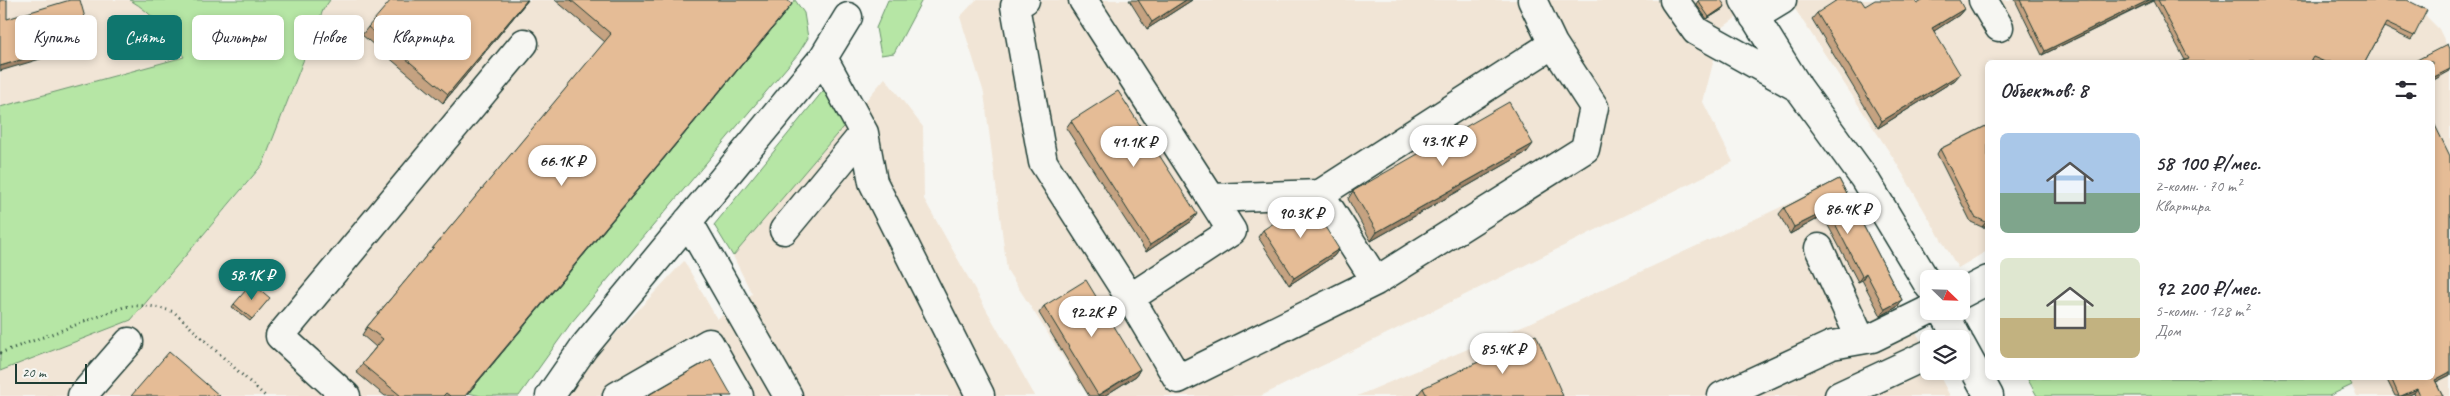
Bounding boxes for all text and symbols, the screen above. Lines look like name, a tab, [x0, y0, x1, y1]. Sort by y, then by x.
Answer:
chip: Купить	[15, 15, 97, 60]
chip: Снять	[107, 15, 182, 60]
chip: Фильтры	[192, 15, 284, 60]
chip: Новое	[294, 15, 364, 60]
chip: Квартира	[374, 15, 471, 60]
icon: filters	[2392, 76, 2420, 104]
text: Объектов: 8	[2000, 77, 2088, 103]
pin: 43.1K ₽	[1397, 124, 1489, 167]
pin: 41.1K ₽	[1088, 126, 1180, 168]
text: 43.1K ₽	[1420, 131, 1466, 151]
text: 41.1K ₽	[1111, 132, 1157, 152]
pin: 66.1K ₽	[516, 144, 608, 187]
text: 58 100 ₽/мес.	[2155, 150, 2260, 176]
text: 66.1K ₽	[539, 151, 585, 171]
icon: home	[2040, 153, 2100, 213]
text: 2-комн. · 70 m²	[2155, 176, 2241, 196]
pin: 86.4K ₽	[1802, 192, 1894, 235]
pin: 90.3K ₽	[1255, 196, 1347, 239]
text: Квартира	[2155, 196, 2210, 216]
text: 86.4K ₽	[1825, 199, 1871, 219]
text: 90.3K ₽	[1279, 203, 1323, 223]
pin: 58.1K ₽	[206, 258, 298, 301]
text: 58.1K ₽	[230, 265, 274, 285]
north arrow	[1920, 270, 1970, 320]
map controls	[1920, 270, 1970, 380]
text: 92 200 ₽/мес.	[2155, 275, 2260, 301]
icon: home	[2040, 278, 2100, 338]
pin: 92.2K ₽	[1046, 296, 1138, 338]
text: 5-комн. · 128 m²	[2155, 301, 2248, 321]
text: 92.2K ₽	[1070, 302, 1114, 322]
text: Дом	[2155, 321, 2181, 341]
button: layers	[1920, 330, 1970, 380]
pin: 85.4K ₽	[1457, 332, 1549, 375]
text: 85.4K ₽	[1481, 339, 1525, 359]
scale bar	[15, 361, 88, 384]
text: 20 m	[22, 364, 46, 381]

